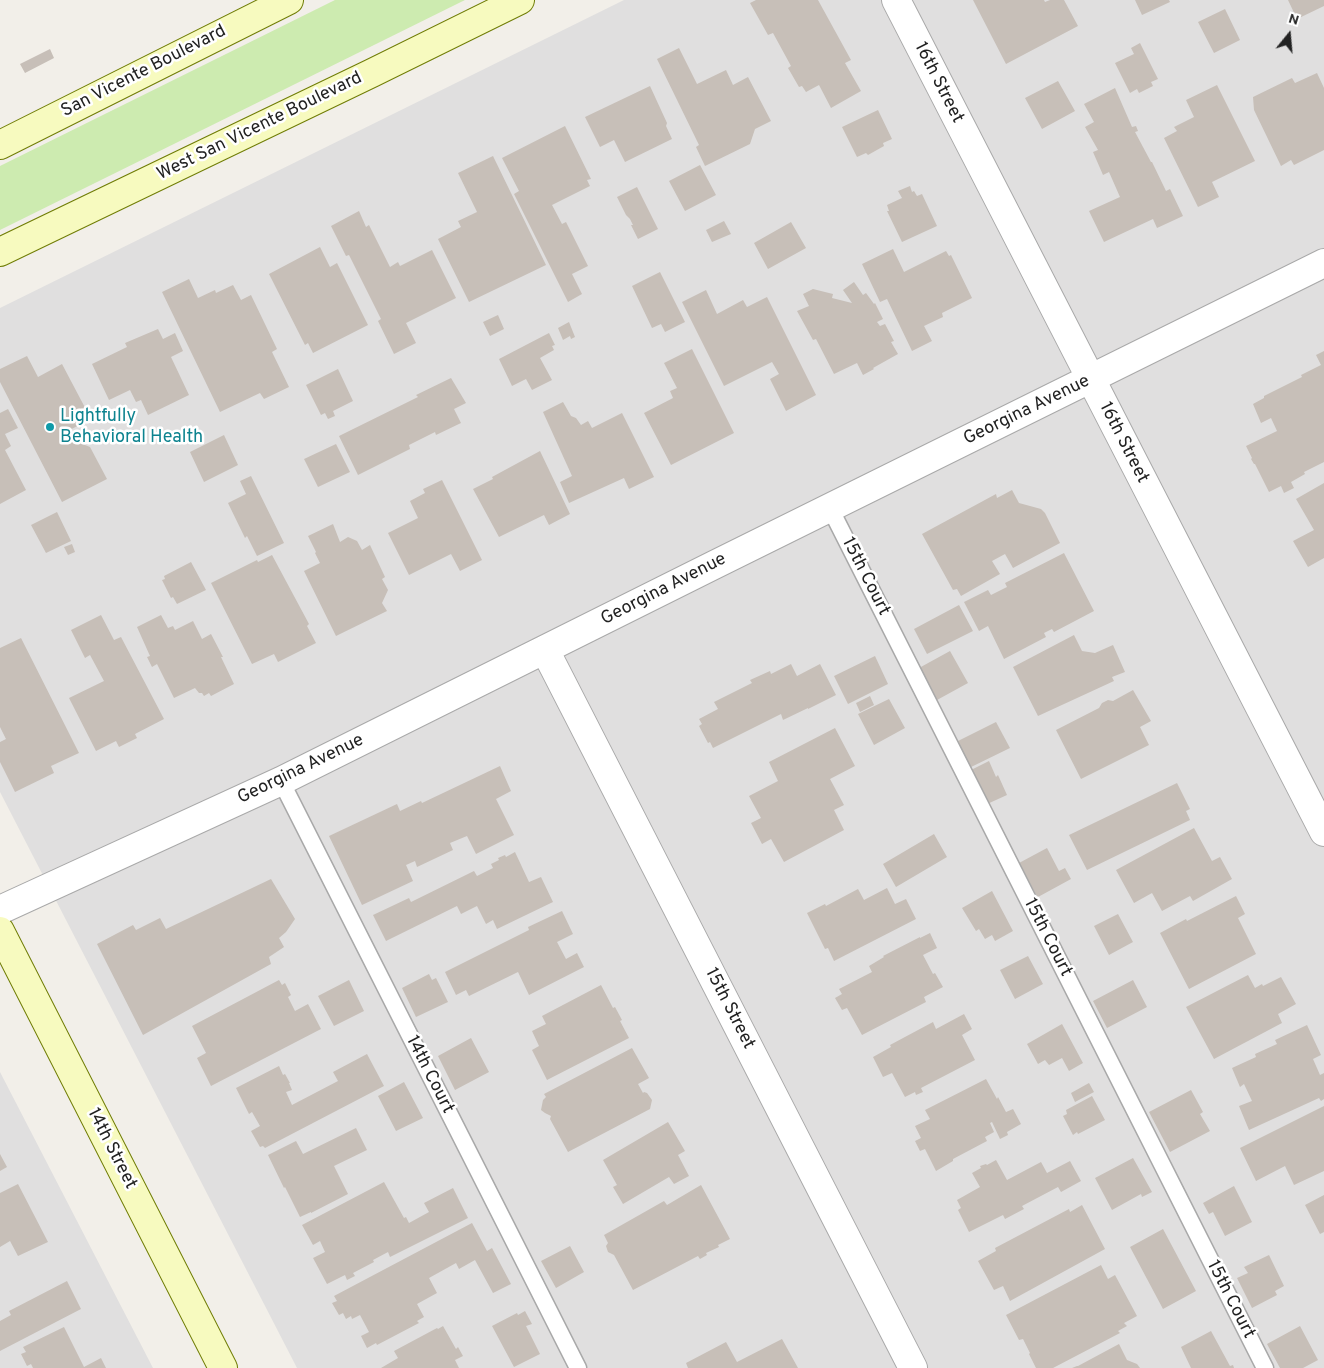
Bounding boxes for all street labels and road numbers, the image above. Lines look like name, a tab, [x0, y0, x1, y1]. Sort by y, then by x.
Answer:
street label: San Vicente Boulevard	[58, 21, 230, 123]
street label: 16th Street	[908, 39, 968, 127]
street label: West San Vicente Boulevard	[154, 68, 366, 186]
street label: Georgina Avenue	[960, 371, 1094, 451]
street label: 16th Street	[1093, 399, 1153, 487]
street label: 15th Court	[836, 534, 894, 620]
street label: Georgina Avenue	[598, 549, 730, 631]
street label: Georgina Avenue	[234, 730, 368, 810]
street label: 15th Court	[1018, 895, 1076, 981]
street label: 15th Street	[699, 965, 759, 1053]
street label: 14th Court	[400, 1032, 458, 1118]
street label: 14th Street	[81, 1105, 141, 1193]
street label: 15th Court	[1201, 1257, 1259, 1343]

